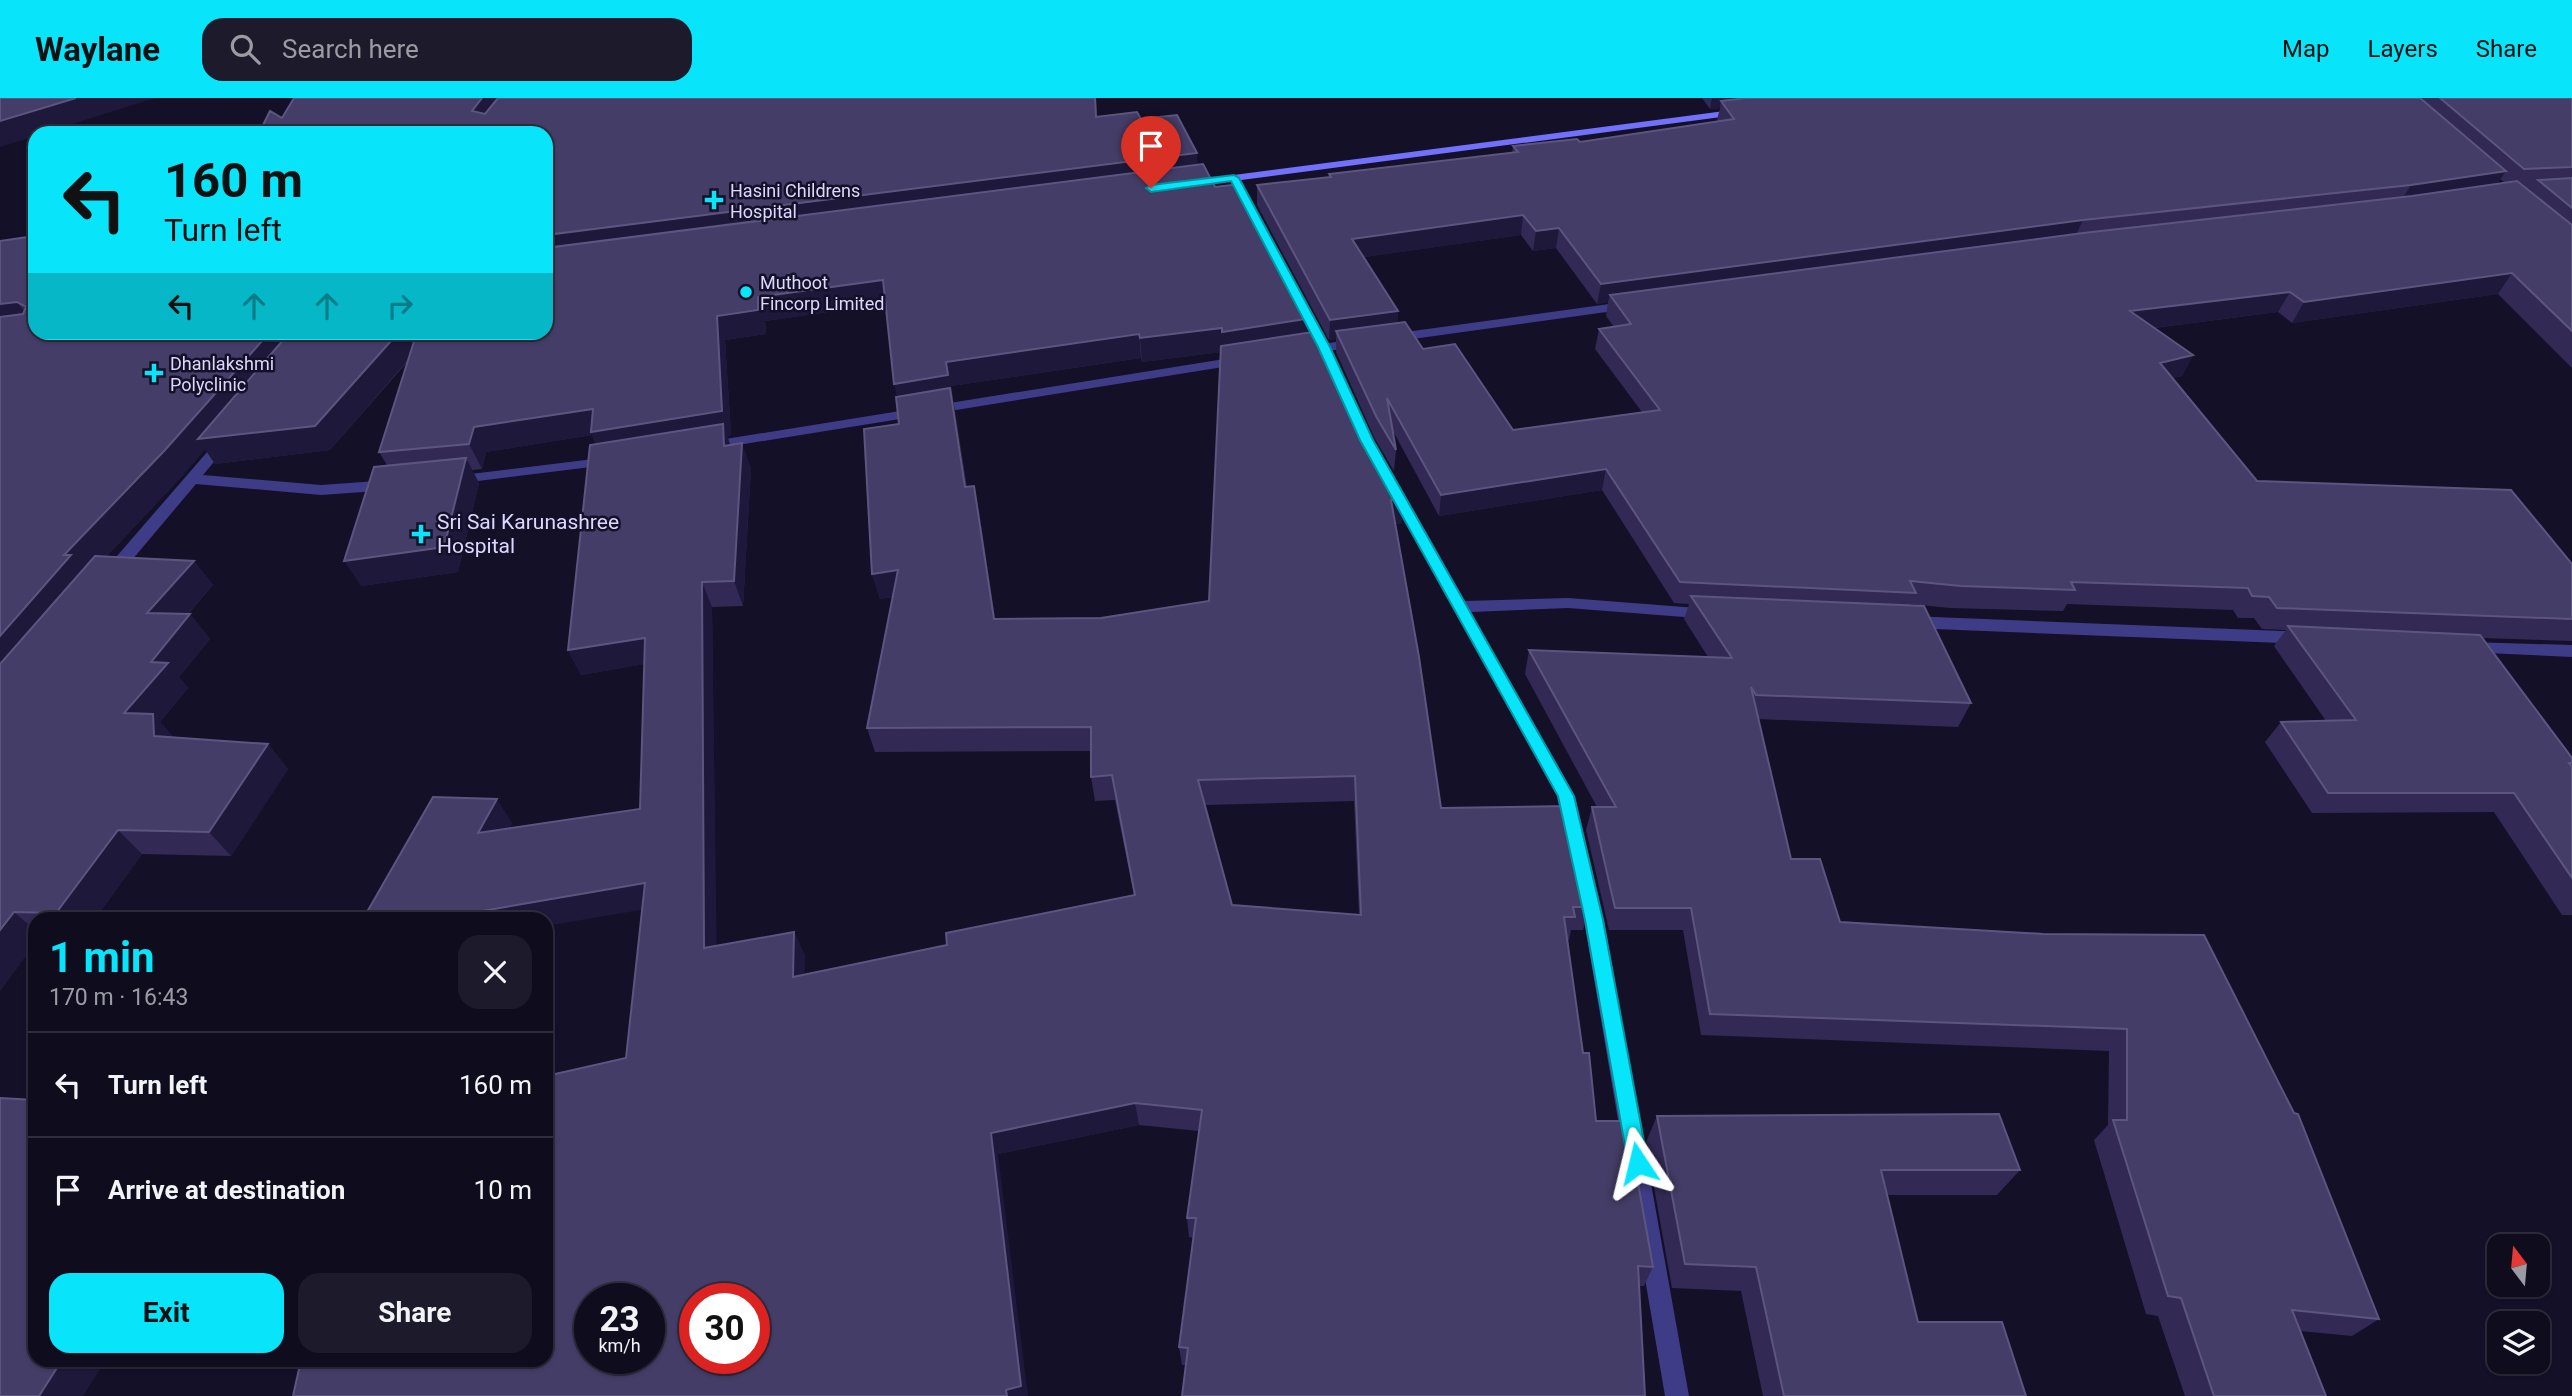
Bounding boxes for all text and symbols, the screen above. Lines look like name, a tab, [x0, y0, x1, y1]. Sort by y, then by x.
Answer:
search box	[202, 18, 692, 81]
text: Waylane	[35, 30, 160, 69]
icon: search	[226, 30, 264, 68]
text: Search here	[282, 34, 419, 64]
text: Map	[2282, 35, 2330, 63]
text: Layers	[2368, 35, 2438, 63]
text: Share	[2476, 35, 2537, 63]
pin	[1121, 116, 1181, 188]
icon: arrive	[1132, 127, 1170, 165]
text: 160 m	[164, 152, 303, 209]
icon: left	[49, 154, 140, 245]
place label: Hasini Childrens Hospital	[730, 180, 860, 222]
marker: Hasini Childrens Hospital	[704, 190, 724, 210]
text: Turn left	[164, 211, 282, 249]
place label: Muthoot Fincorp Limited	[760, 272, 884, 314]
marker: Muthoot Fincorp Limited	[738, 284, 754, 300]
icon: left	[162, 287, 200, 325]
icon: ahead	[235, 287, 273, 325]
icon: ahead	[308, 287, 346, 325]
icon: right	[381, 287, 419, 325]
place label: Dhanlakshmi Polyclinic	[170, 353, 274, 395]
marker: Dhanlakshmi Polyclinic	[144, 363, 164, 383]
place label: Sri Sai Karunashree Hospital	[437, 510, 619, 558]
marker: Sri Sai Karunashree Hospital	[411, 524, 431, 544]
text: 1 min	[49, 933, 155, 982]
button: close	[458, 935, 532, 1009]
text: 170 m · 16:43	[49, 984, 188, 1011]
icon: left	[49, 1066, 87, 1104]
text: Turn left	[108, 1070, 207, 1100]
text: 160 m	[459, 1070, 532, 1100]
position arrow	[1601, 1126, 1675, 1200]
icon: arrive	[49, 1171, 87, 1209]
text: Arrive at destination	[108, 1175, 345, 1205]
text: 10 m	[474, 1175, 532, 1205]
north arrow	[2487, 1234, 2550, 1297]
map controls	[2487, 1234, 2550, 1374]
button: Exit	[49, 1273, 284, 1353]
button: Share	[298, 1273, 532, 1353]
speed limit sign: 30	[679, 1283, 770, 1374]
text: 23	[599, 1299, 640, 1340]
button: layers	[2487, 1311, 2550, 1374]
text: km/h	[598, 1335, 641, 1356]

